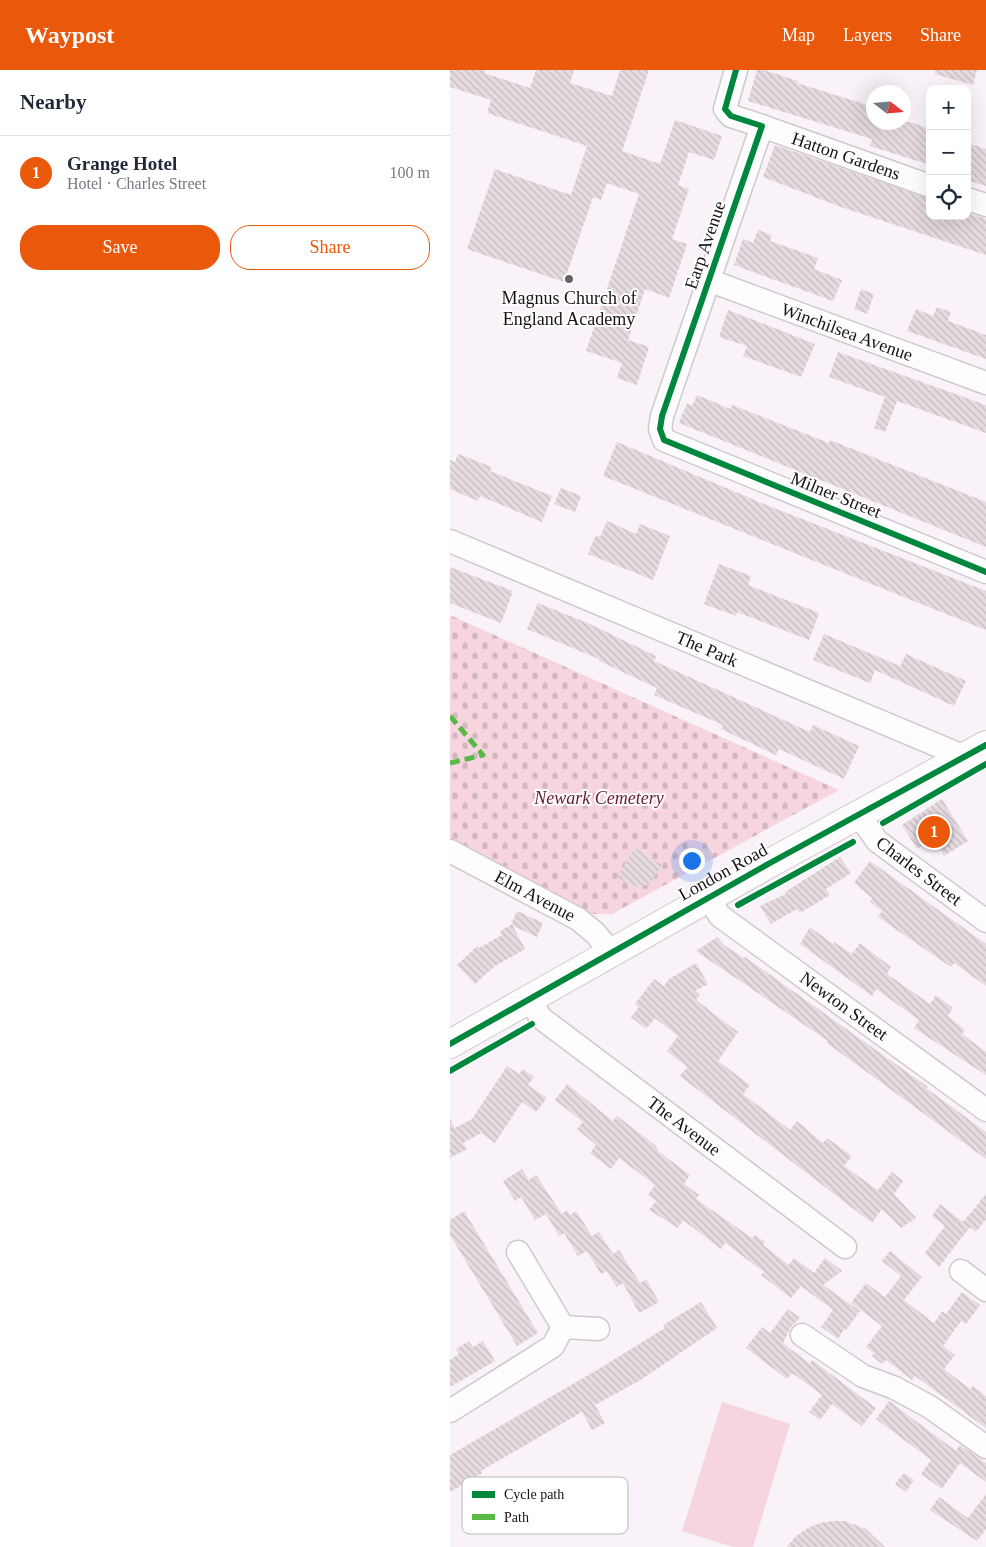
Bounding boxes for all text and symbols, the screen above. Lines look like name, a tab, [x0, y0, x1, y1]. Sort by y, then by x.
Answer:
text: Waypost	[25, 22, 114, 48]
text: Map	[782, 25, 815, 45]
text: Layers	[843, 25, 892, 45]
text: Share	[920, 25, 961, 45]
north arrow	[866, 85, 911, 130]
map controls	[926, 85, 971, 220]
button: +	[926, 85, 971, 130]
text: Nearby	[20, 90, 87, 114]
street label: Hatton Gardens	[789, 128, 903, 184]
button: −	[926, 130, 971, 175]
text: Grange Hotel	[67, 153, 177, 174]
text: 1	[32, 164, 40, 181]
text: 100 m	[390, 164, 430, 181]
text: Hotel · Charles Street	[67, 175, 206, 192]
button: locate	[926, 175, 971, 220]
street label: Earp Avenue	[681, 198, 729, 292]
button: Save	[20, 225, 220, 270]
button: Share	[230, 225, 430, 270]
marker: Magnus Church of England Academy	[563, 273, 575, 285]
place label: Magnus Church of England Academy	[502, 288, 636, 329]
street label: Winchilsea Avenue	[779, 299, 915, 365]
street label: Milner Street	[788, 468, 884, 522]
street label: The Park	[673, 627, 741, 671]
park label: Newark Cemetery	[533, 788, 664, 808]
pin: 1	[918, 813, 950, 851]
street label: Charles Street	[872, 832, 966, 910]
street label: London Road	[675, 839, 771, 905]
your location	[679, 848, 705, 874]
street label: Elm Avenue	[491, 866, 579, 926]
street label: Newton Street	[796, 967, 892, 1045]
street label: The Avenue	[644, 1092, 724, 1160]
legend	[462, 1477, 628, 1534]
text: Cycle path	[504, 1487, 564, 1502]
text: Path	[504, 1510, 529, 1525]

